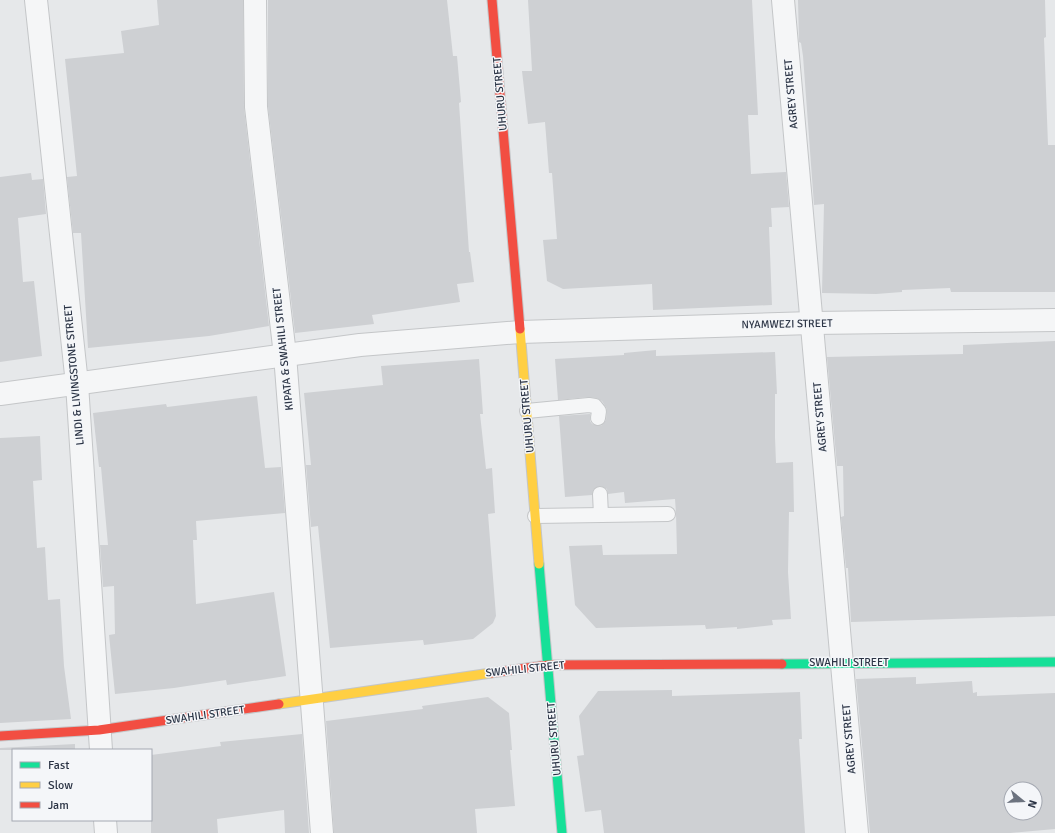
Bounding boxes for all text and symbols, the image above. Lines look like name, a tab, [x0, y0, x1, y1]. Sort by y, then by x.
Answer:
street label: UHURU STREET	[490, 56, 510, 131]
street label: AGREY STREET	[781, 58, 801, 130]
street label: KIPATA & SWAHILI STREET	[270, 286, 296, 411]
street label: LINDI & LIVINGSTONE STREET	[61, 303, 87, 446]
street label: NYAMWEZI STREET	[741, 317, 833, 331]
street label: UHURU STREET	[517, 378, 537, 453]
street label: AGREY STREET	[810, 381, 830, 453]
street label: SWAHILI STREET	[809, 656, 889, 669]
street label: SWAHILI STREET	[485, 658, 566, 680]
street label: UHURU STREET	[544, 701, 564, 776]
street label: SWAHILI STREET	[165, 703, 246, 727]
street label: AGREY STREET	[839, 703, 859, 775]
legend	[12, 749, 152, 821]
text: Fast	[48, 758, 69, 773]
text: Slow	[48, 778, 73, 793]
north arrow	[1003, 781, 1043, 821]
text: Jam	[48, 798, 69, 813]
text: N	[1025, 798, 1039, 810]

